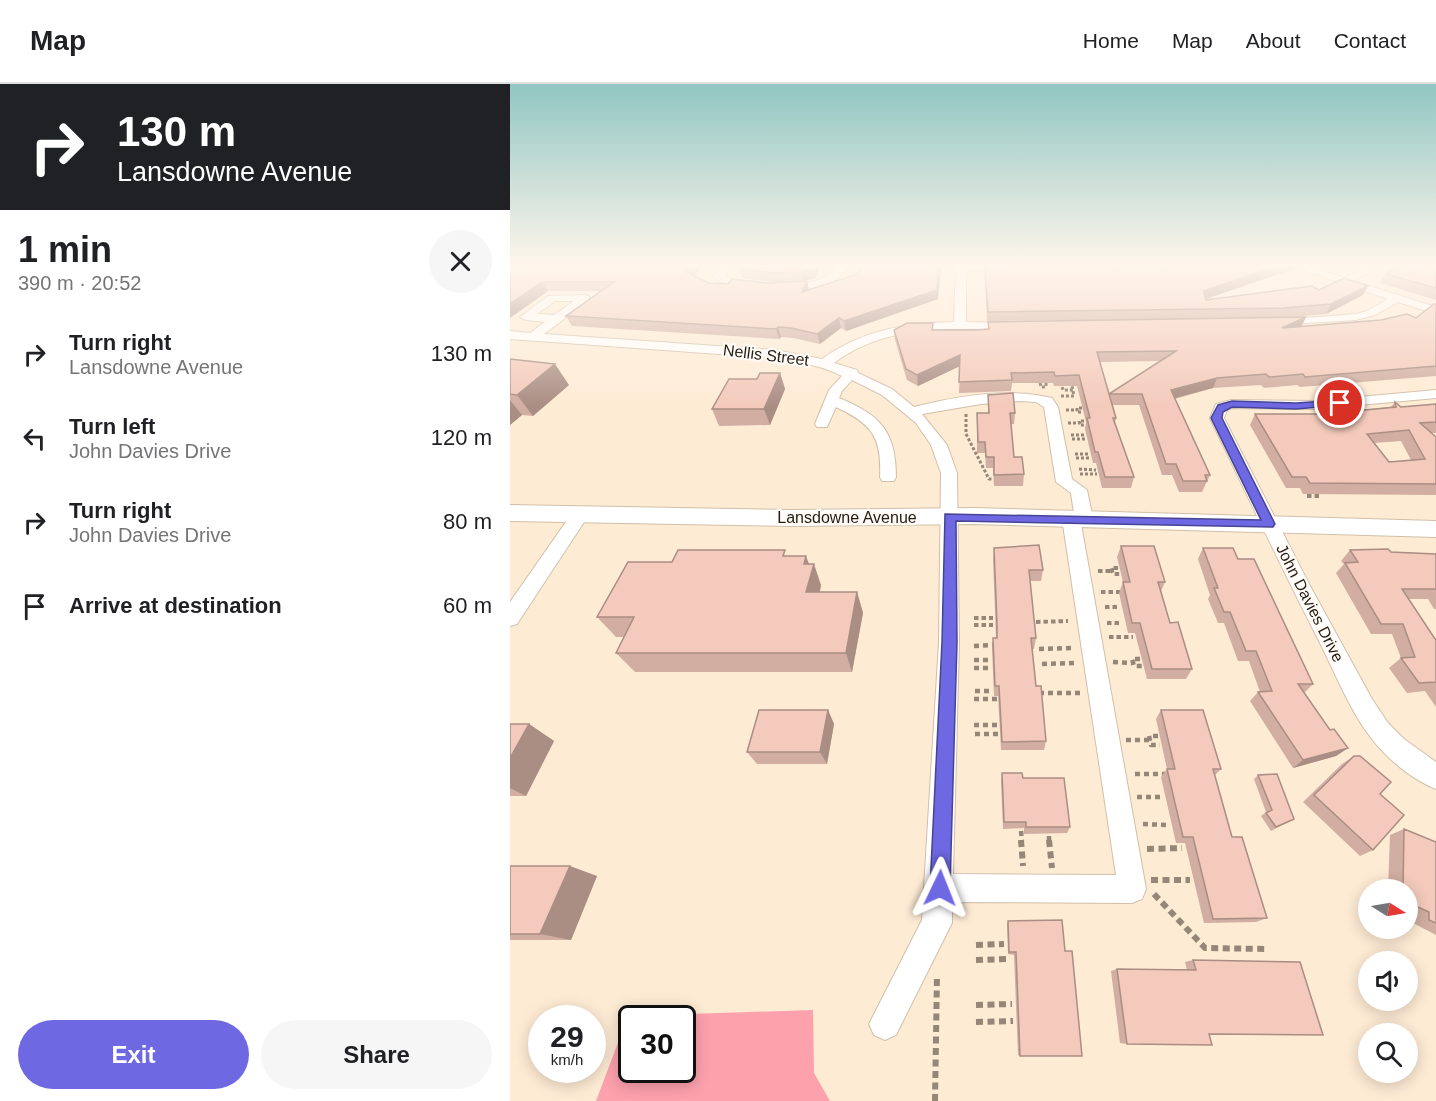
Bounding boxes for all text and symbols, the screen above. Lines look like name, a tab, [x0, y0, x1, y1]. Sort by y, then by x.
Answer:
text: Map	[30, 25, 86, 56]
text: Home	[1083, 29, 1139, 52]
text: Map	[1172, 29, 1213, 52]
text: About	[1246, 29, 1301, 52]
text: Contact	[1334, 29, 1406, 52]
icon: right	[18, 108, 96, 186]
text: 130 m	[117, 108, 236, 155]
text: Lansdowne Avenue	[117, 157, 352, 187]
text: 1 min	[18, 229, 112, 270]
button: close	[429, 230, 492, 293]
text: 390 m · 20:52	[18, 272, 141, 294]
text: Turn right	[69, 330, 171, 355]
icon: right	[18, 338, 51, 371]
text: 130 m	[431, 341, 492, 366]
street label: Nellis Street	[722, 341, 810, 369]
text: Lansdowne Avenue	[69, 356, 243, 378]
pin	[1314, 377, 1365, 428]
icon: arrive	[1323, 386, 1356, 419]
text: Turn left	[69, 414, 155, 439]
icon: left	[18, 422, 51, 455]
text: 120 m	[431, 425, 492, 450]
text: John Davies Drive	[69, 440, 231, 462]
text: Turn right	[69, 498, 171, 523]
icon: right	[18, 506, 51, 539]
text: 80 m	[443, 509, 492, 534]
street label: Lansdowne Avenue	[777, 509, 917, 526]
text: John Davies Drive	[69, 524, 231, 546]
street label: John Davies Drive	[1273, 541, 1347, 665]
icon: arrive	[18, 590, 51, 623]
text: Arrive at destination	[69, 593, 282, 618]
text: 60 m	[443, 593, 492, 618]
position arrow	[908, 856, 972, 920]
north arrow	[1358, 879, 1418, 939]
map controls	[1358, 879, 1418, 1083]
button: sound	[1358, 951, 1418, 1011]
speed limit sign: 30	[618, 1005, 696, 1083]
button: Exit	[18, 1020, 249, 1089]
button: Share	[261, 1020, 492, 1089]
text: 29	[550, 1020, 584, 1053]
button: search	[1358, 1023, 1418, 1083]
text: km/h	[551, 1051, 583, 1068]

